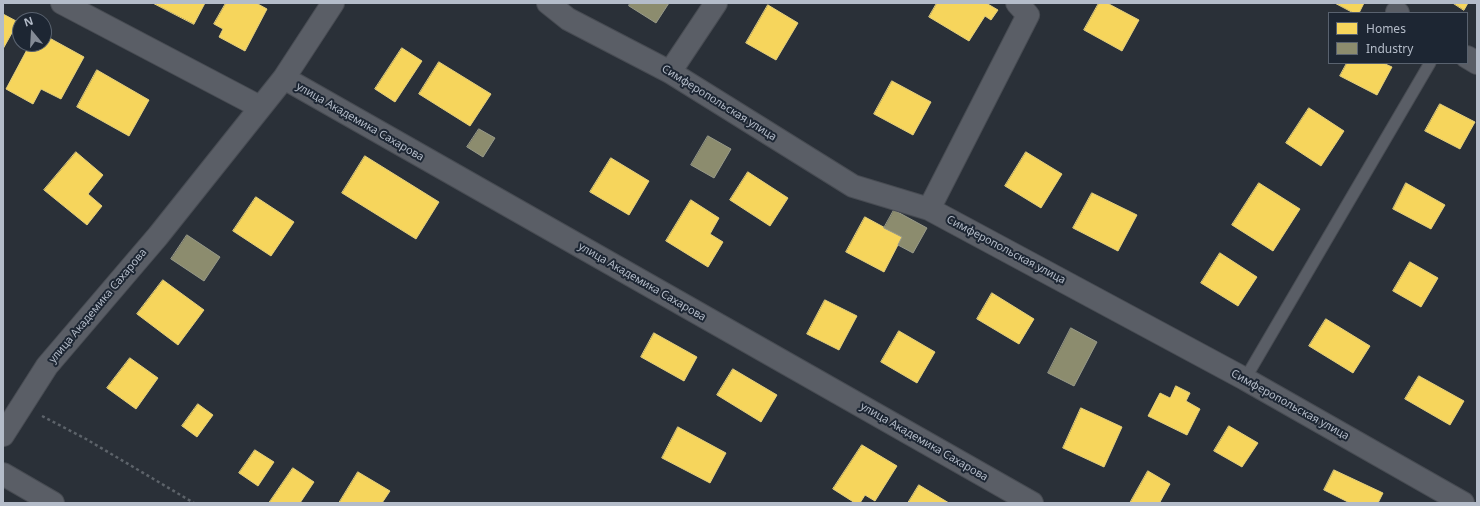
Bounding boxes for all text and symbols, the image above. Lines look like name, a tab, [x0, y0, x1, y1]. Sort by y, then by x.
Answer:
north arrow	[12, 12, 52, 52]
legend	[1328, 12, 1468, 64]
text: N	[22, 13, 35, 30]
text: Homes	[1366, 20, 1406, 37]
text: Industry	[1366, 40, 1413, 57]
street label: Симферопольская улица	[659, 62, 779, 144]
street label: улица Академика Сахарова	[294, 80, 426, 164]
street label: Симферопольская улица	[944, 213, 1068, 287]
street label: улица Академика Сахарова	[576, 240, 708, 324]
street label: улица Академика Сахарова	[46, 246, 150, 366]
street label: Симферопольская улица	[1229, 367, 1351, 443]
street label: улица Академика Сахарова	[858, 400, 990, 484]

